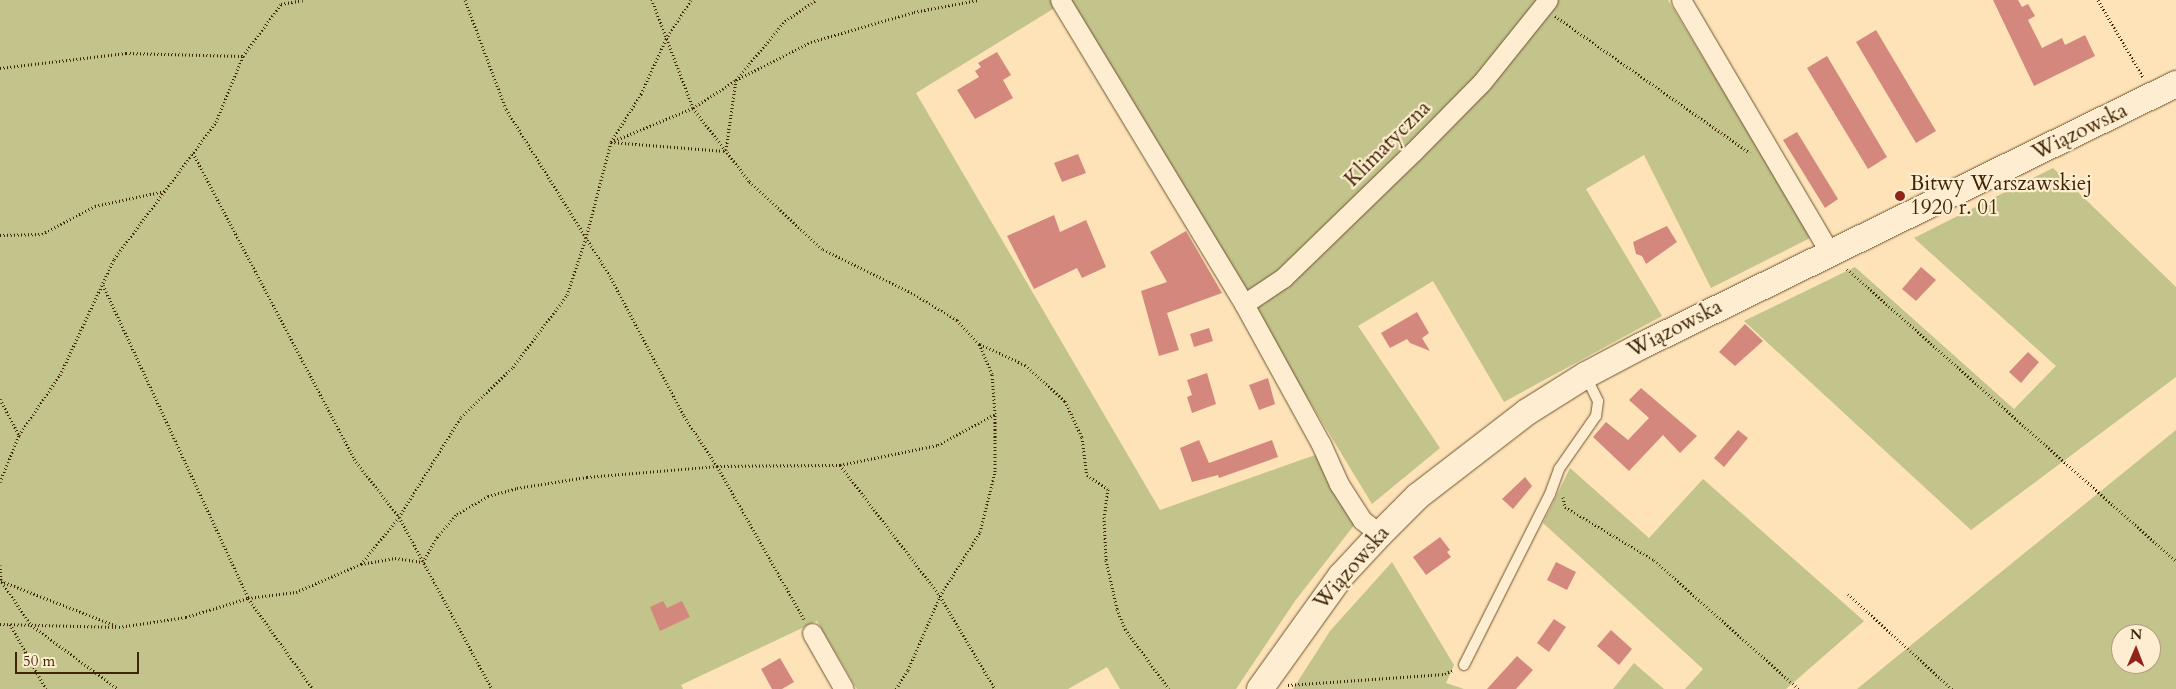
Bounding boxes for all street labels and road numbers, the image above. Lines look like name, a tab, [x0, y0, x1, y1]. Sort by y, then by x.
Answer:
street label: Klimatyczna	[1340, 96, 1436, 192]
street label: Wiązowska	[2028, 98, 2132, 166]
street label: Wiązowska	[1623, 294, 1727, 364]
street label: Wiązowska	[1309, 521, 1395, 615]

